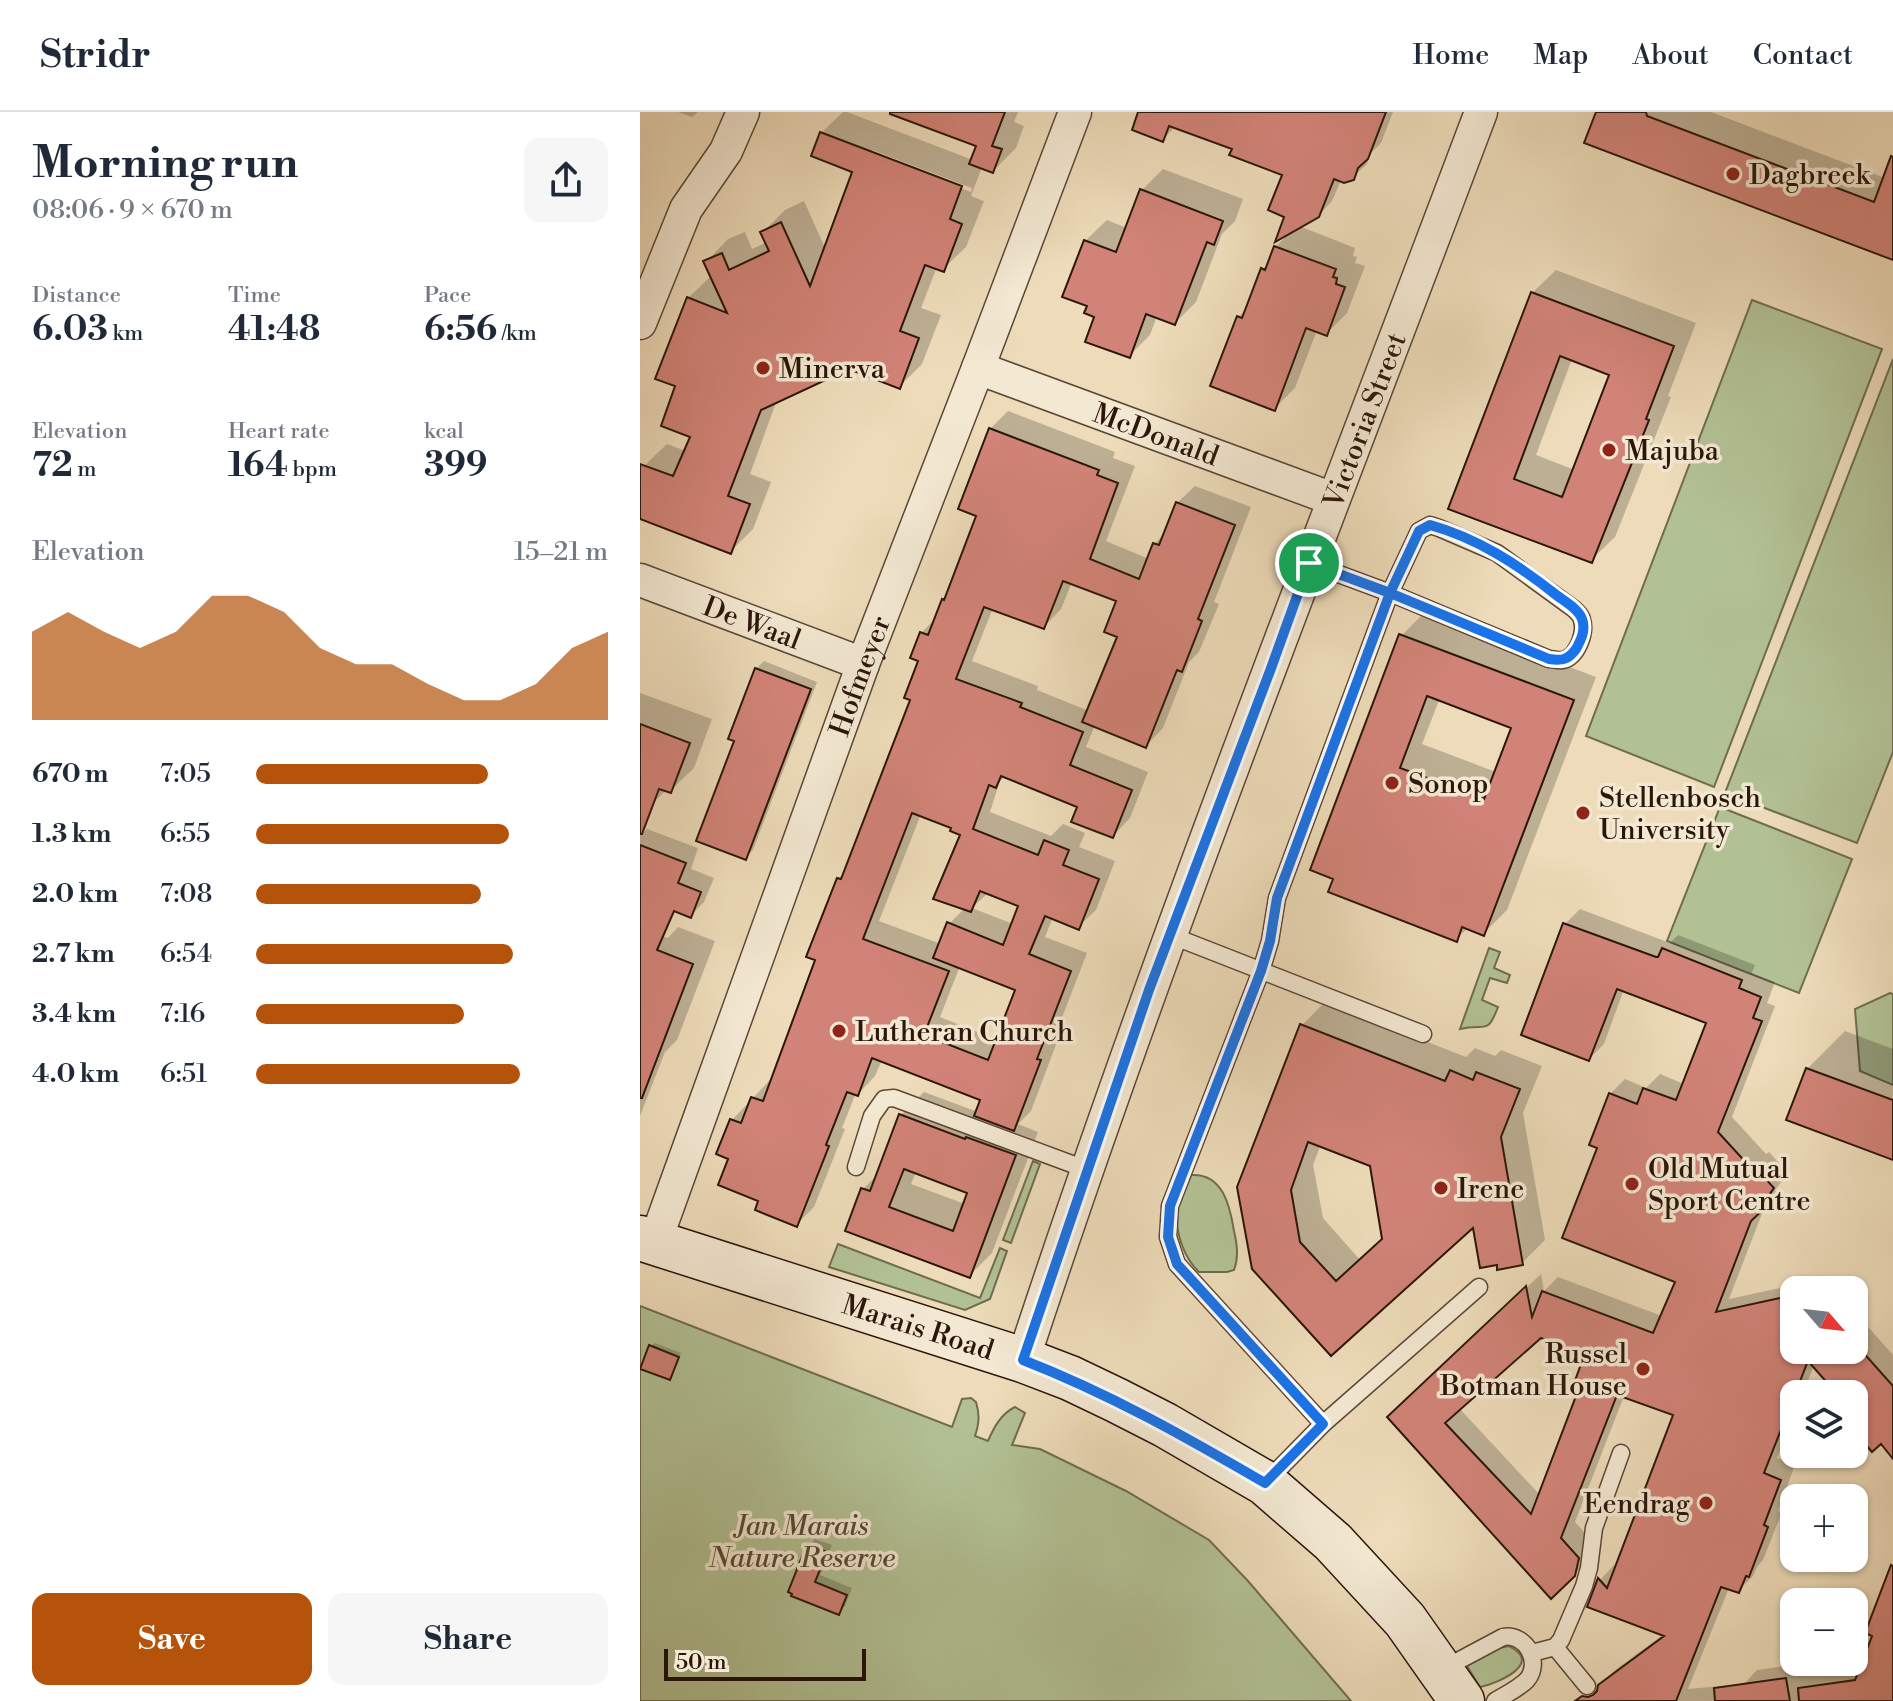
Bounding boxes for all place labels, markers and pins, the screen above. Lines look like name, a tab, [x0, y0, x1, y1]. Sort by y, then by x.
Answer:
place label: Dagbreek	[1749, 158, 1872, 193]
marker: Dagbreek	[1724, 165, 1742, 183]
place label: Minerva	[779, 352, 886, 387]
marker: Minerva	[754, 359, 772, 377]
place label: Majuba	[1625, 434, 1720, 469]
marker: Majuba	[1600, 441, 1618, 459]
pin	[1275, 529, 1343, 597]
place label: Sonop	[1408, 767, 1488, 802]
marker: Sonop	[1383, 774, 1401, 792]
place label: Stellenbosch University	[1599, 781, 1761, 848]
marker: Stellenbosch University	[1574, 804, 1592, 822]
place label: Lutheran Church	[855, 1015, 1074, 1050]
marker: Lutheran Church	[830, 1022, 848, 1040]
place label: Old Mutual Sport Centre	[1648, 1152, 1811, 1219]
place label: Irene	[1457, 1172, 1524, 1207]
marker: Old Mutual Sport Centre	[1623, 1175, 1641, 1193]
marker: Irene	[1432, 1179, 1450, 1197]
place label: Russel Botman House	[1439, 1337, 1627, 1404]
marker: Russel Botman House	[1634, 1360, 1652, 1378]
place label: Eendrag	[1583, 1487, 1690, 1522]
marker: Eendrag	[1697, 1494, 1715, 1512]

